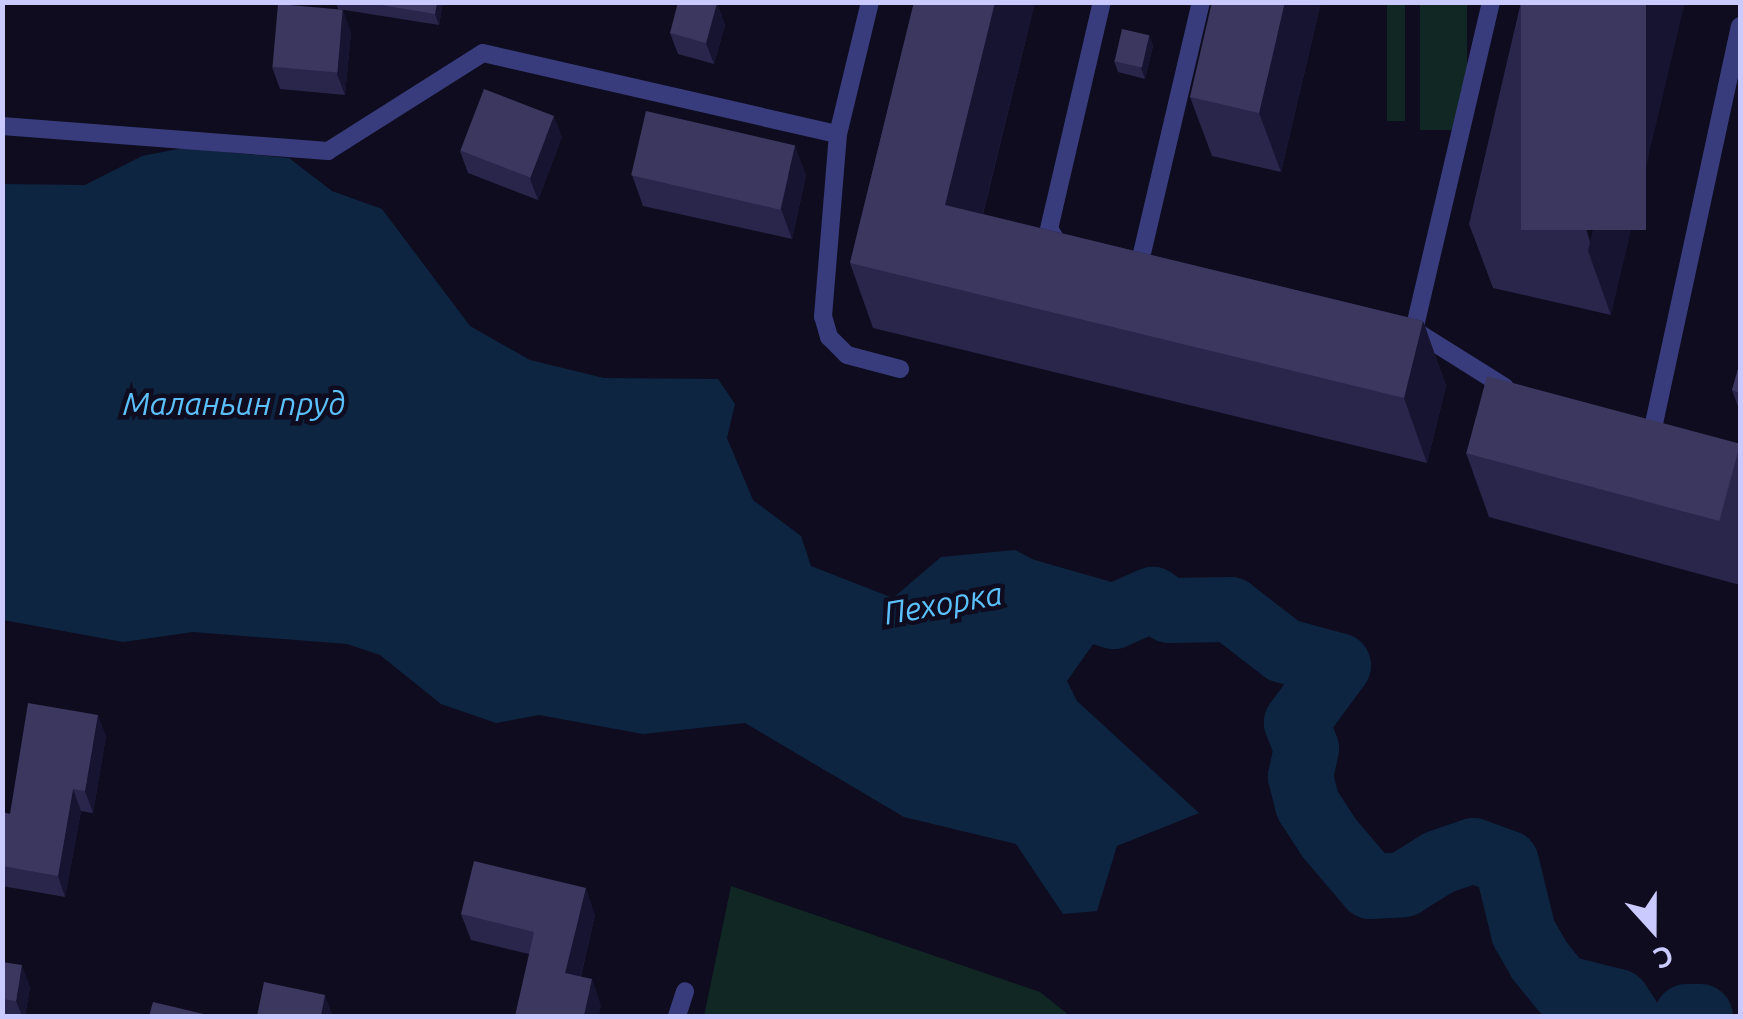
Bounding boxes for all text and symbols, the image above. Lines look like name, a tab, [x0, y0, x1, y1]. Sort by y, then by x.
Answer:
water label: Маланьин пруд	[123, 384, 345, 422]
water label: Пехорка	[881, 574, 1005, 632]
north arrow	[1603, 879, 1703, 979]
text: С	[1650, 940, 1678, 975]

